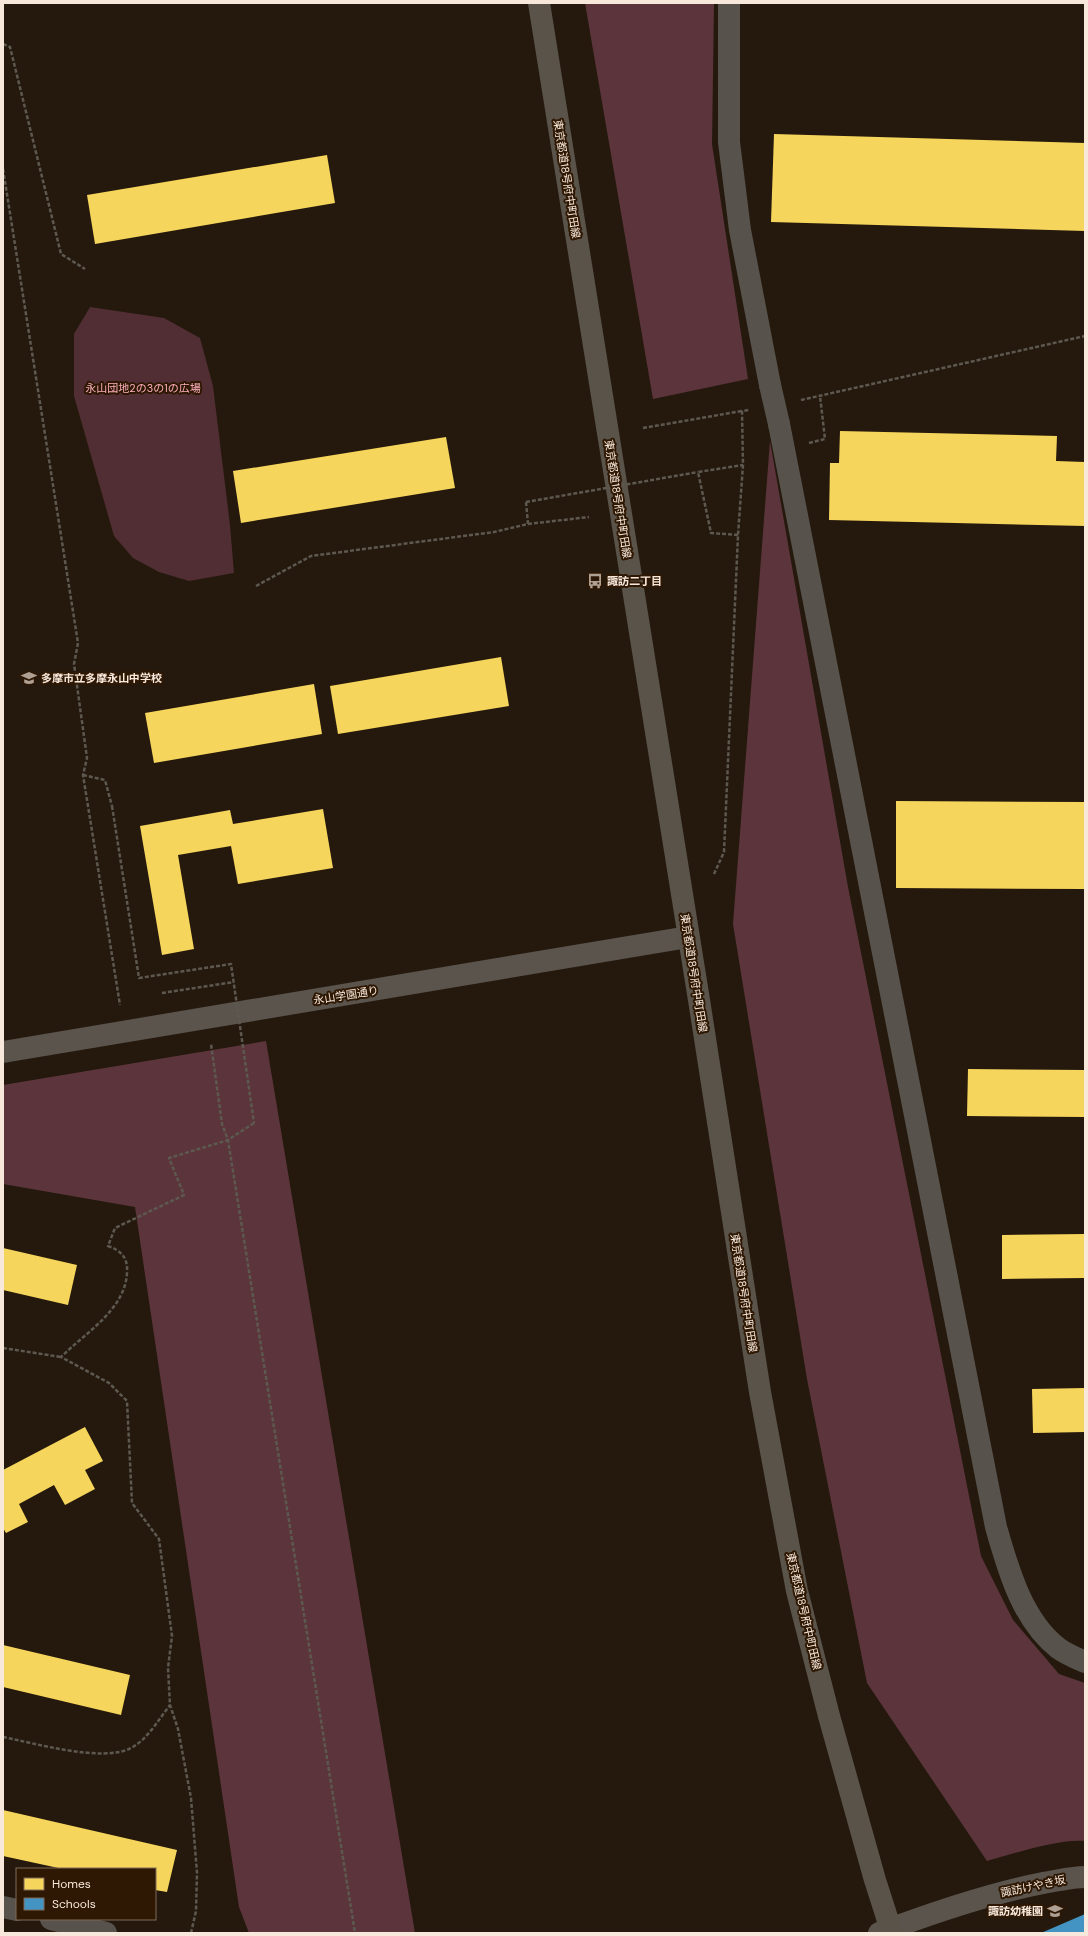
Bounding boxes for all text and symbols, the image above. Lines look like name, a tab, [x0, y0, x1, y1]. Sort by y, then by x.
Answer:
street label: 東京都道18号府中町田線	[551, 119, 583, 239]
park label: 永山団地2の3の1の広場	[85, 381, 201, 395]
street label: 東京都道18号府中町田線	[602, 439, 634, 559]
bus stop icon: 諏訪二丁目	[586, 572, 604, 590]
place label: 諏訪二丁目	[607, 574, 662, 588]
school or university icon: 多摩市立多摩永山中学校	[20, 669, 38, 687]
place label: 多摩市立多摩永山中学校	[41, 671, 162, 685]
street label: 東京都道18号府中町田線	[678, 913, 710, 1033]
street label: 永山学園通り	[312, 983, 380, 1007]
street label: 東京都道18号府中町田線	[728, 1233, 760, 1353]
street label: 東京都道18号府中町田線	[784, 1551, 824, 1671]
legend	[16, 1868, 156, 1920]
street label: 諏訪けやき坂	[999, 1872, 1067, 1900]
text: Homes	[52, 1876, 91, 1892]
text: Schools	[52, 1896, 96, 1912]
school or university icon: 諏訪幼稚園	[1046, 1902, 1064, 1920]
place label: 諏訪幼稚園	[988, 1904, 1043, 1918]

